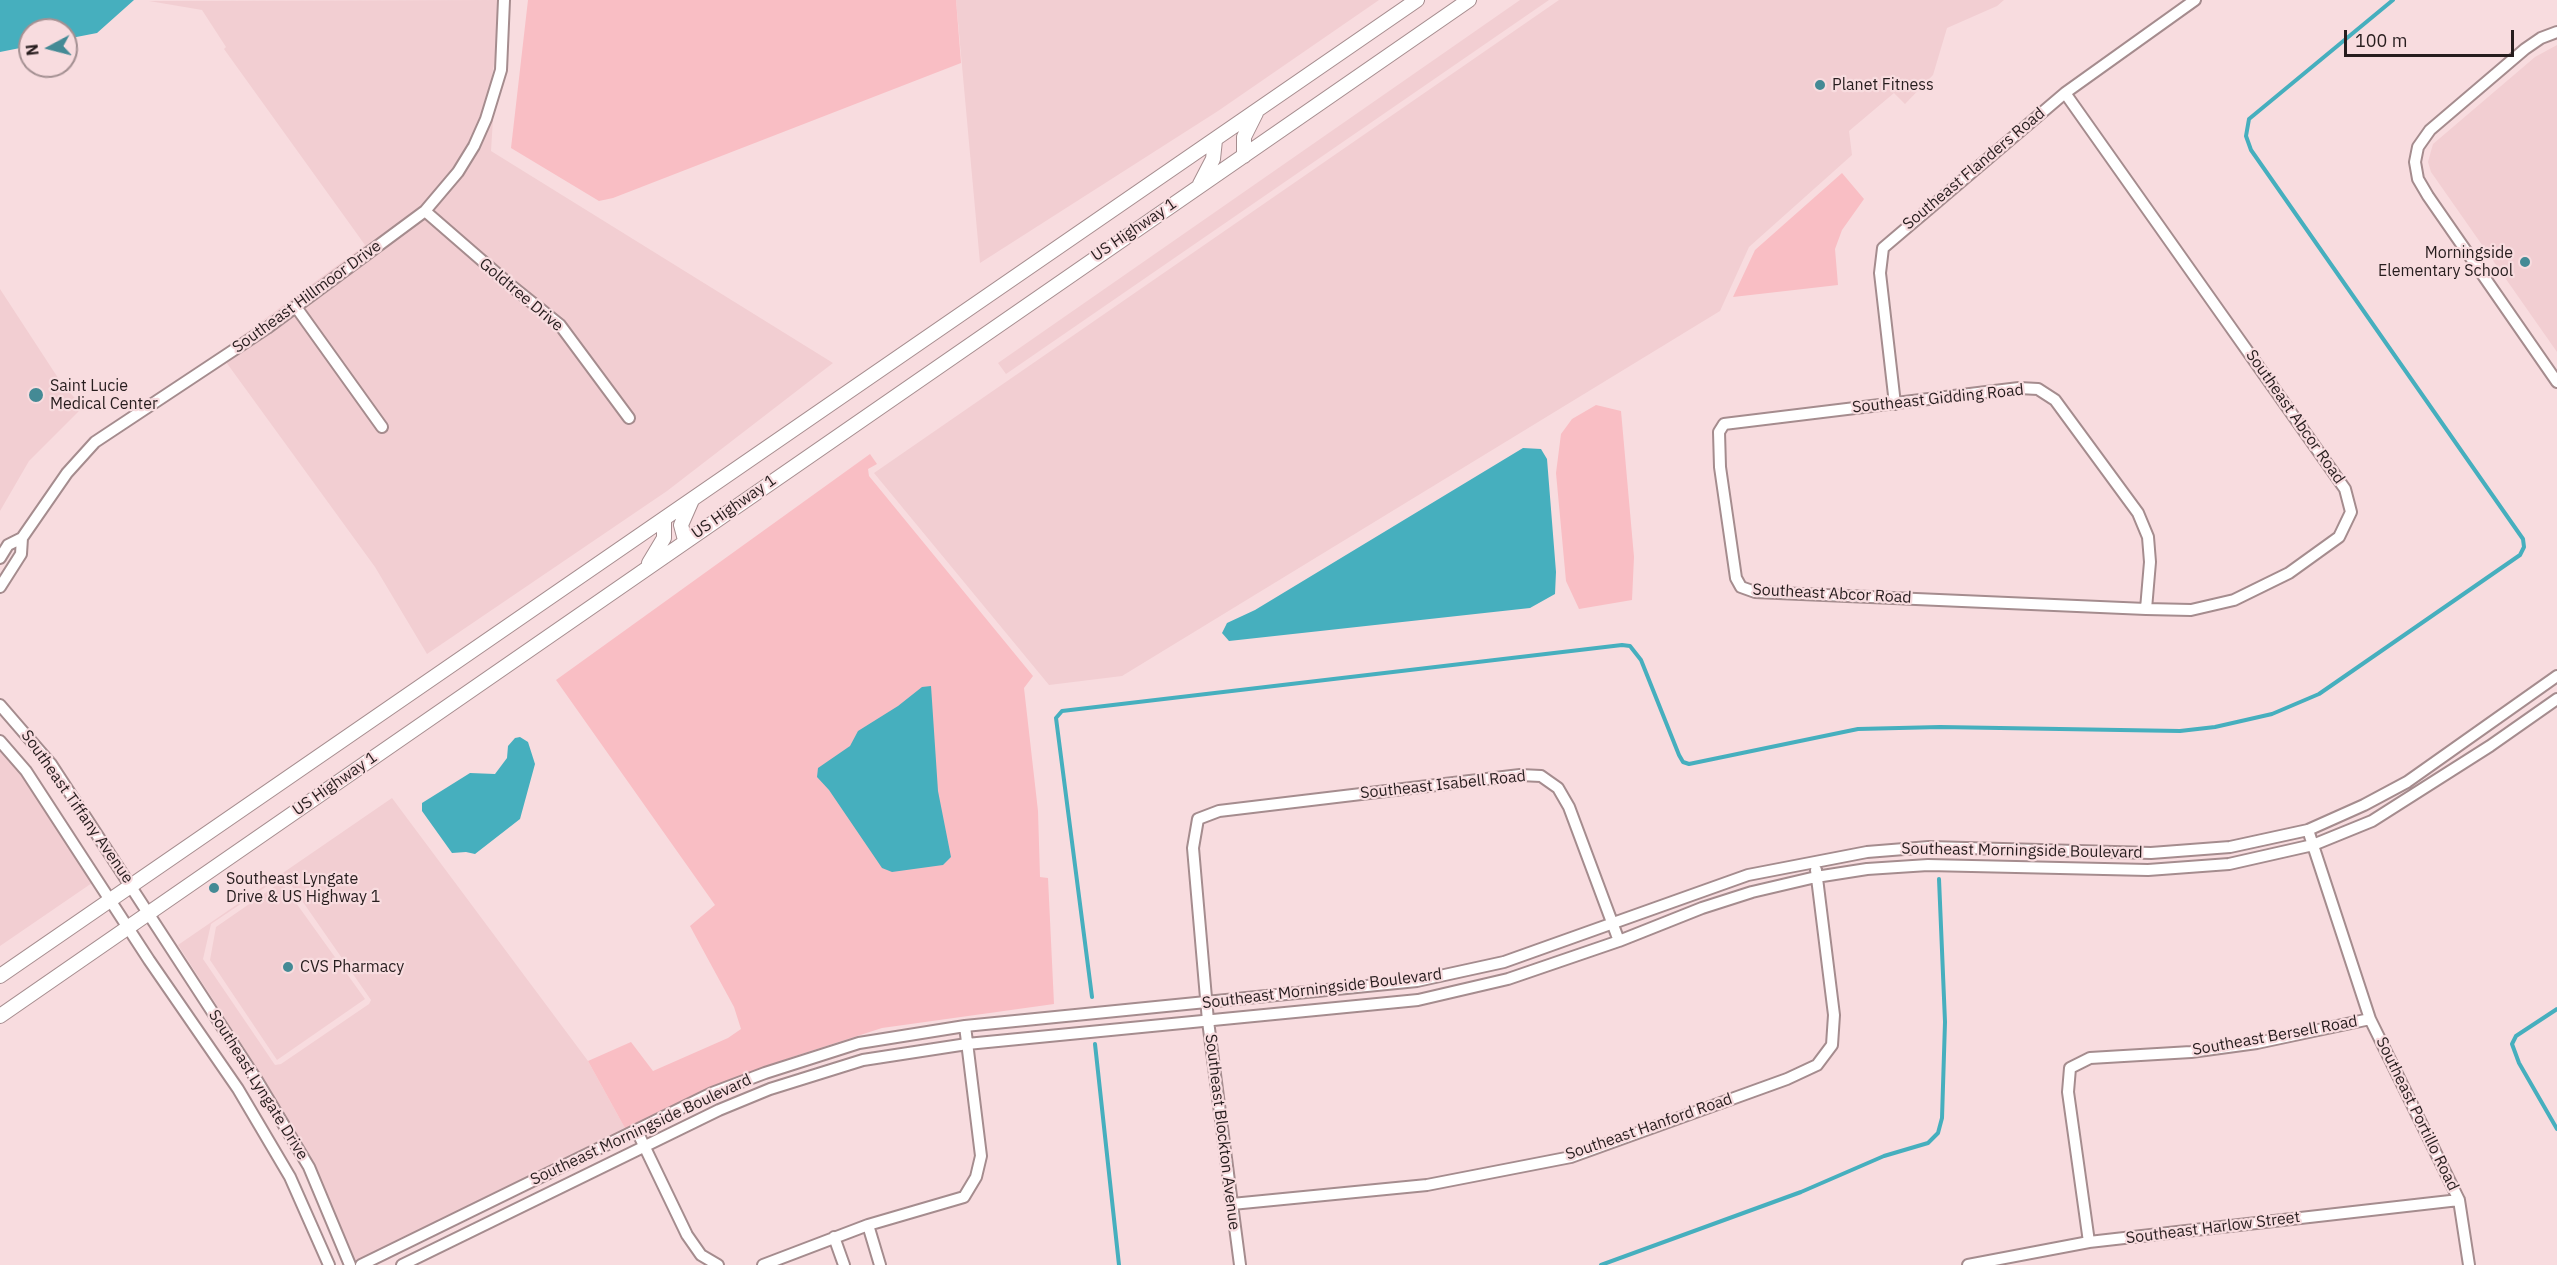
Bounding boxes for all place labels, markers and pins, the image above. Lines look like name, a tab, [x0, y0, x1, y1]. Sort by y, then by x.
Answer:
place label: Planet Fitness	[1832, 75, 1934, 95]
marker: Planet Fitness	[1813, 78, 1827, 92]
place label: Morningside Elementary School	[2378, 243, 2513, 281]
marker: Morningside Elementary School	[2518, 255, 2532, 269]
place label: Saint Lucie Medical Center	[50, 376, 158, 414]
marker: Saint Lucie Medical Center	[27, 386, 45, 404]
place label: Southeast Lyngate Drive & US Highway 1	[226, 869, 380, 907]
marker: Southeast Lyngate Drive & US Highway 1	[207, 881, 221, 895]
place label: CVS Pharmacy	[300, 957, 404, 977]
marker: CVS Pharmacy	[281, 960, 295, 974]

